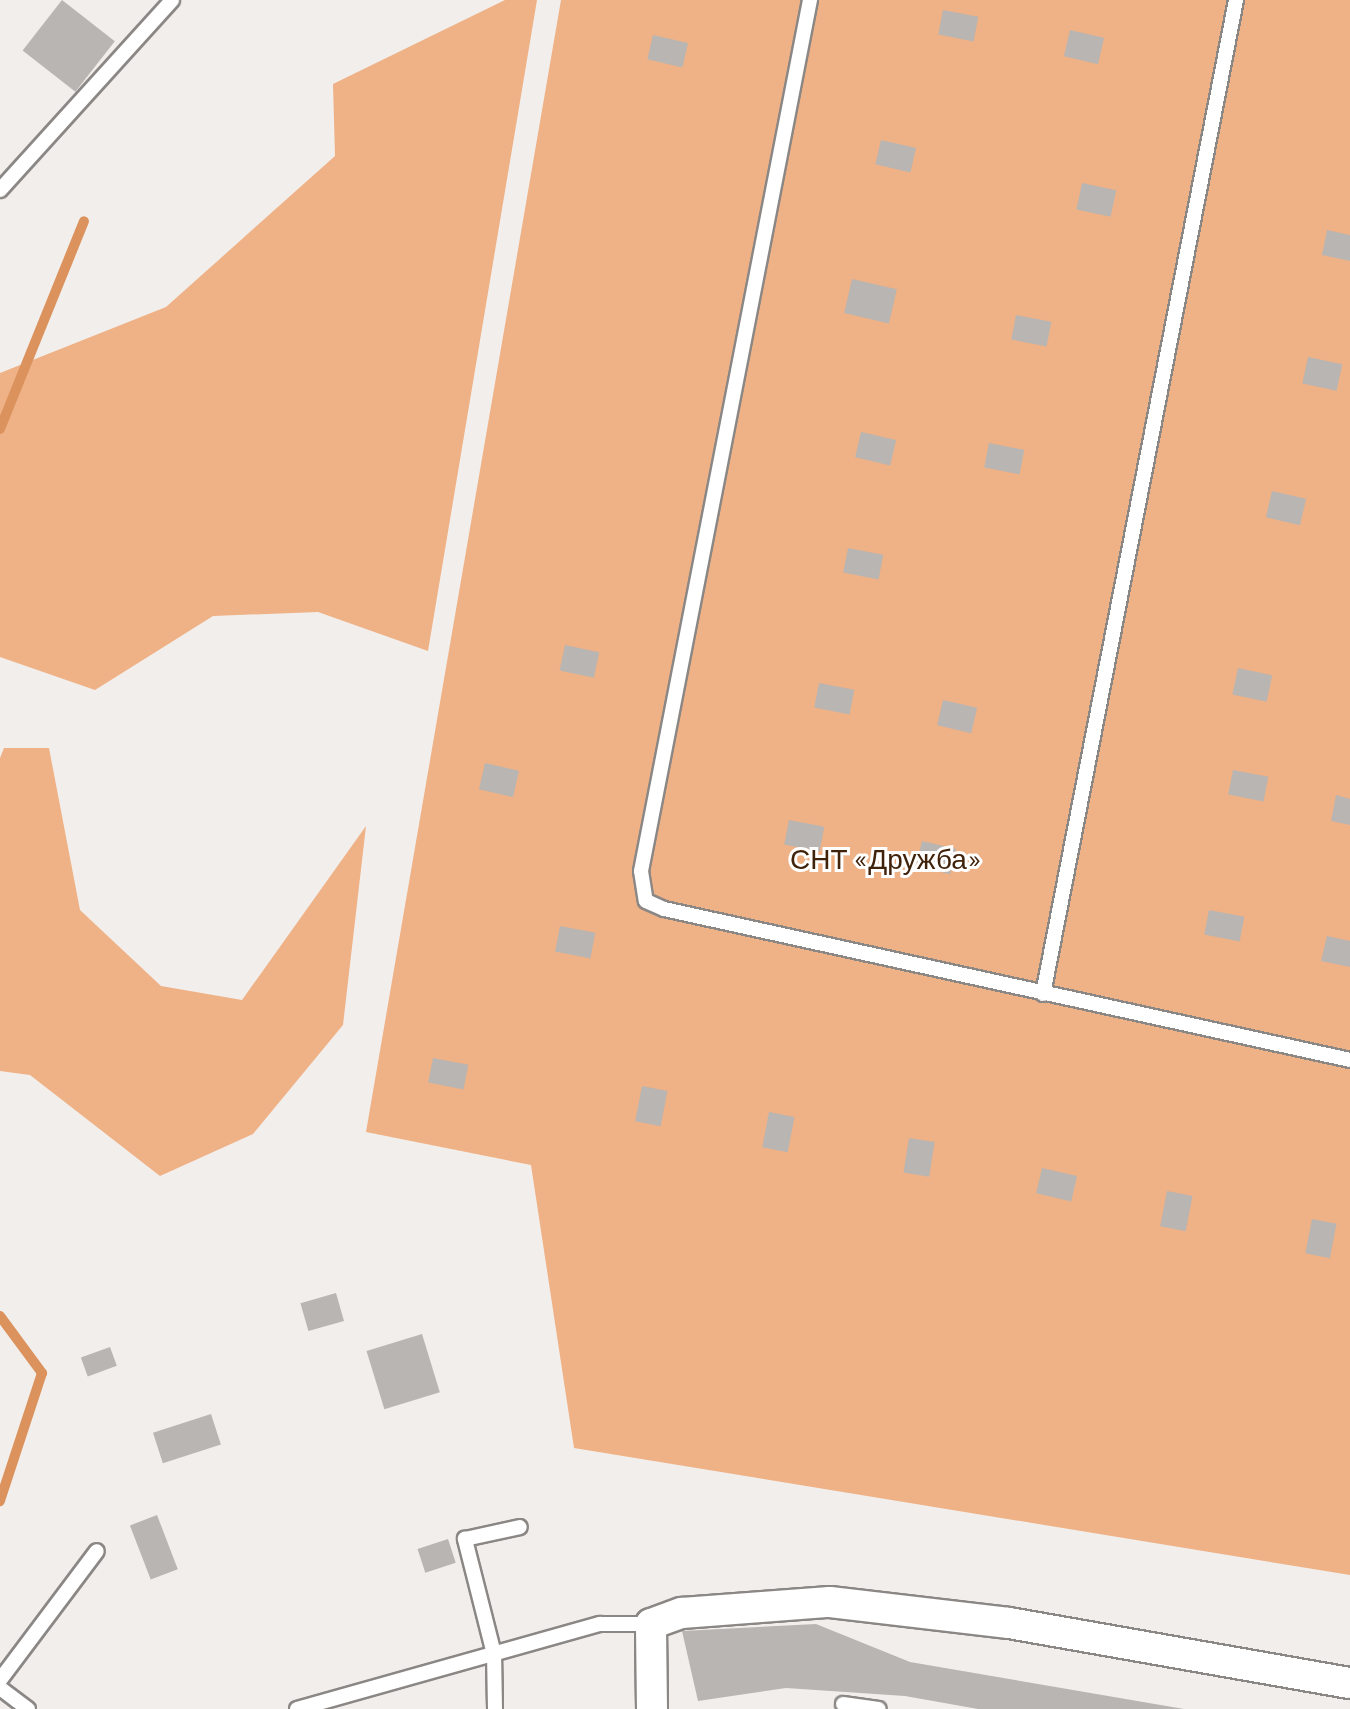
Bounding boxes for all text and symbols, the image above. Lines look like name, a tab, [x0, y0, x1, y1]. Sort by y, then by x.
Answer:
park label: СНТ «Дружба»	[790, 841, 982, 875]

